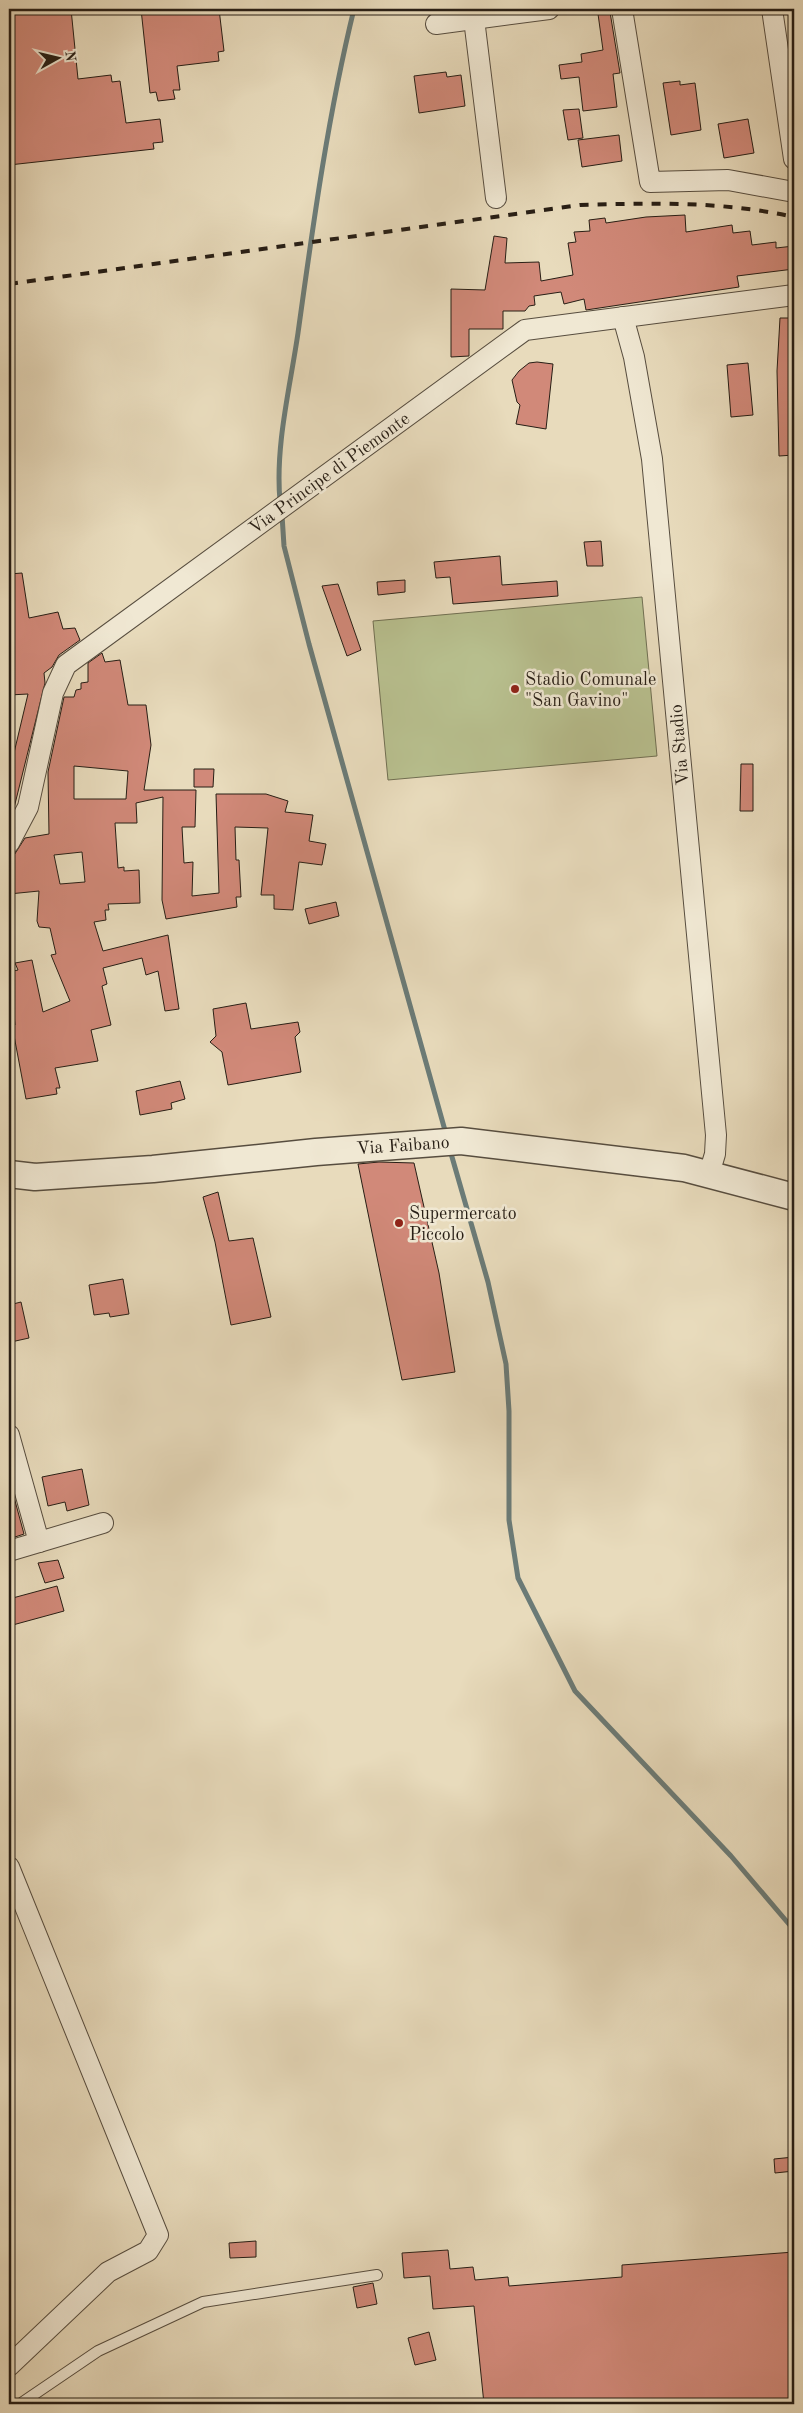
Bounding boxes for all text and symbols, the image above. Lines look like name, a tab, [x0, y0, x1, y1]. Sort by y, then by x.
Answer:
north arrow	[32, 32, 82, 82]
text: N	[62, 50, 78, 63]
street label: Via Principe di Piemonte	[246, 410, 413, 538]
place label: Stadio Comunale "San Gavino"	[525, 671, 656, 710]
marker: Stadio Comunale "San Gavino"	[509, 683, 521, 695]
street label: Via Stadio	[667, 703, 693, 786]
street label: Via Faibano	[356, 1134, 450, 1158]
place label: Supermercato Piccolo	[409, 1205, 517, 1244]
marker: Supermercato Piccolo	[393, 1217, 405, 1229]

